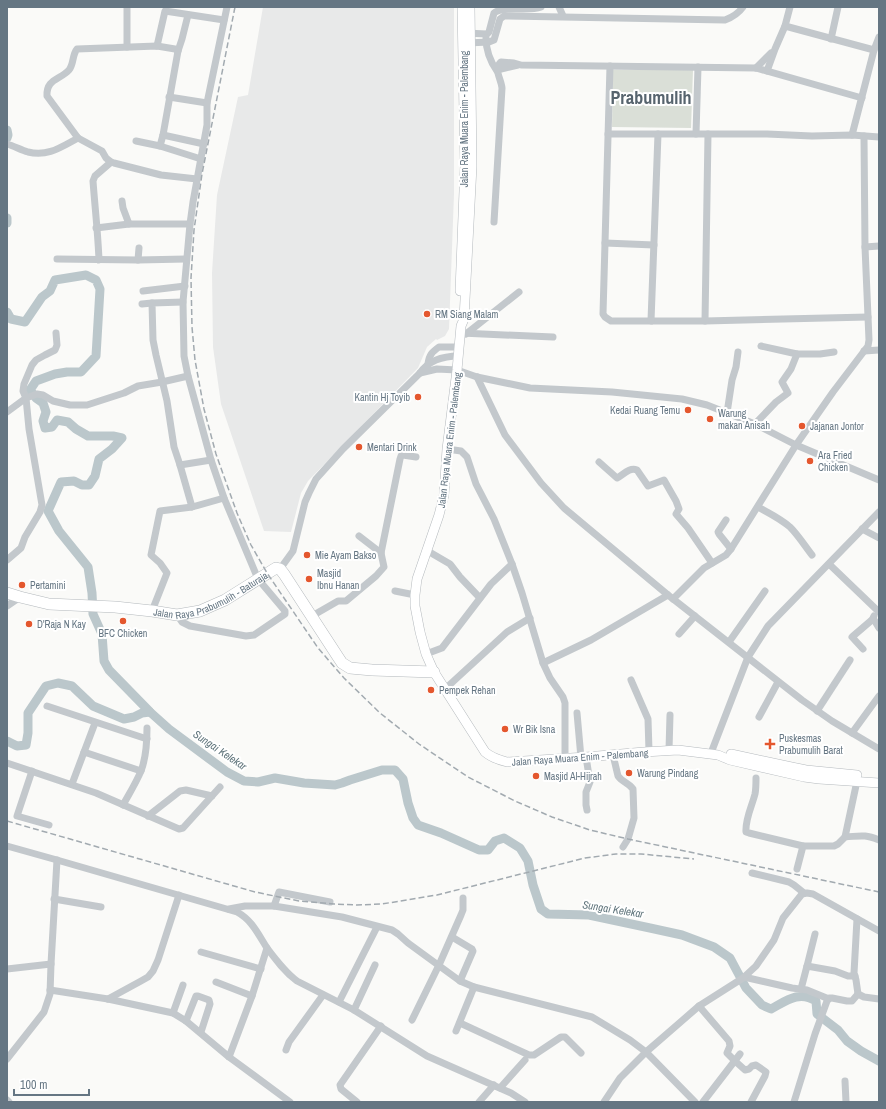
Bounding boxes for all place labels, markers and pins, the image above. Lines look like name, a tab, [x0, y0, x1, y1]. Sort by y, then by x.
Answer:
place label: RM Siang Malam	[435, 308, 499, 321]
marker: RM Siang Malam	[422, 309, 432, 319]
place label: Kantin Hj Toyib	[355, 391, 410, 404]
marker: Kantin Hj Toyib	[413, 392, 423, 402]
place label: Kedai Ruang Temu	[610, 404, 680, 417]
marker: Kedai Ruang Temu	[683, 405, 693, 415]
place label: Warung makan Anisah	[718, 407, 770, 432]
marker: Warung makan Anisah	[705, 414, 715, 424]
place label: Jajanan Jontor	[810, 420, 864, 433]
marker: Jajanan Jontor	[797, 421, 807, 431]
place label: Mentari Drink	[367, 441, 418, 454]
marker: Mentari Drink	[354, 442, 364, 452]
place label: Ara Fried Chicken	[817, 449, 852, 474]
marker: Ara Fried Chicken	[805, 456, 815, 466]
place label: Mie Ayam Bakso	[315, 549, 377, 562]
marker: Mie Ayam Bakso	[302, 550, 312, 560]
place label: Masjid Ibnu Hanan	[317, 567, 359, 592]
marker: Masjid Ibnu Hanan	[304, 574, 314, 584]
place label: Pertamini	[30, 579, 66, 592]
marker: Pertamini	[17, 580, 27, 590]
marker: BFC Chicken	[118, 616, 128, 626]
place label: D'Raja N Kay	[37, 618, 87, 631]
marker: D'Raja N Kay	[24, 619, 34, 629]
place label: BFC Chicken	[99, 627, 147, 640]
place label: Pempek Rehan	[439, 684, 496, 697]
marker: Pempek Rehan	[426, 685, 436, 695]
place label: Wr Bik Isna	[513, 723, 556, 736]
marker: Wr Bik Isna	[500, 724, 510, 734]
place label: Puskesmas Prabumulih Barat	[779, 732, 844, 757]
marker: Puskesmas Prabumulih Barat	[764, 738, 776, 750]
place label: Warung Pindang	[637, 767, 699, 780]
marker: Warung Pindang	[624, 768, 634, 778]
place label: Masjid Al-Hijrah	[544, 770, 602, 783]
marker: Masjid Al-Hijrah	[531, 771, 541, 781]

